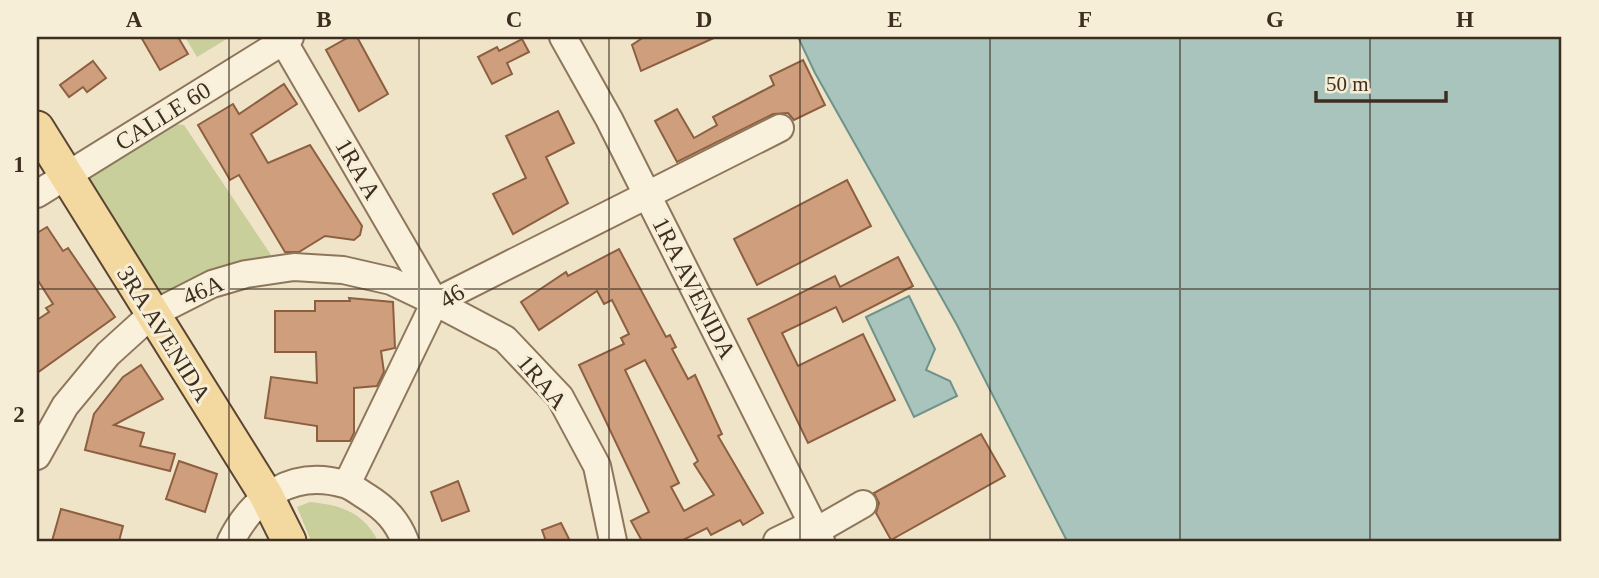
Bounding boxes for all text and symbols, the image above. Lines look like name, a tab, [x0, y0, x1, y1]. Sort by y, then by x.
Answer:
text: A	[126, 7, 143, 32]
text: B	[316, 7, 332, 32]
text: C	[506, 7, 522, 32]
text: D	[696, 7, 712, 32]
text: E	[887, 7, 903, 32]
text: F	[1078, 7, 1092, 32]
text: G	[1266, 7, 1284, 32]
text: H	[1456, 7, 1474, 32]
scale bar	[1316, 60, 1445, 104]
text: 50 m	[1326, 72, 1369, 96]
street label: CALLE 60	[111, 77, 215, 155]
street label: 1RA A	[330, 134, 386, 205]
text: 1	[13, 152, 25, 177]
street label: 1RA AVENIDA	[647, 213, 741, 364]
street label: 3RA AVENIDA	[112, 261, 216, 407]
street label: 46A	[179, 270, 228, 310]
street label: 46	[435, 279, 469, 313]
street label: 1RAA	[512, 350, 573, 415]
text: 2	[13, 402, 25, 427]

